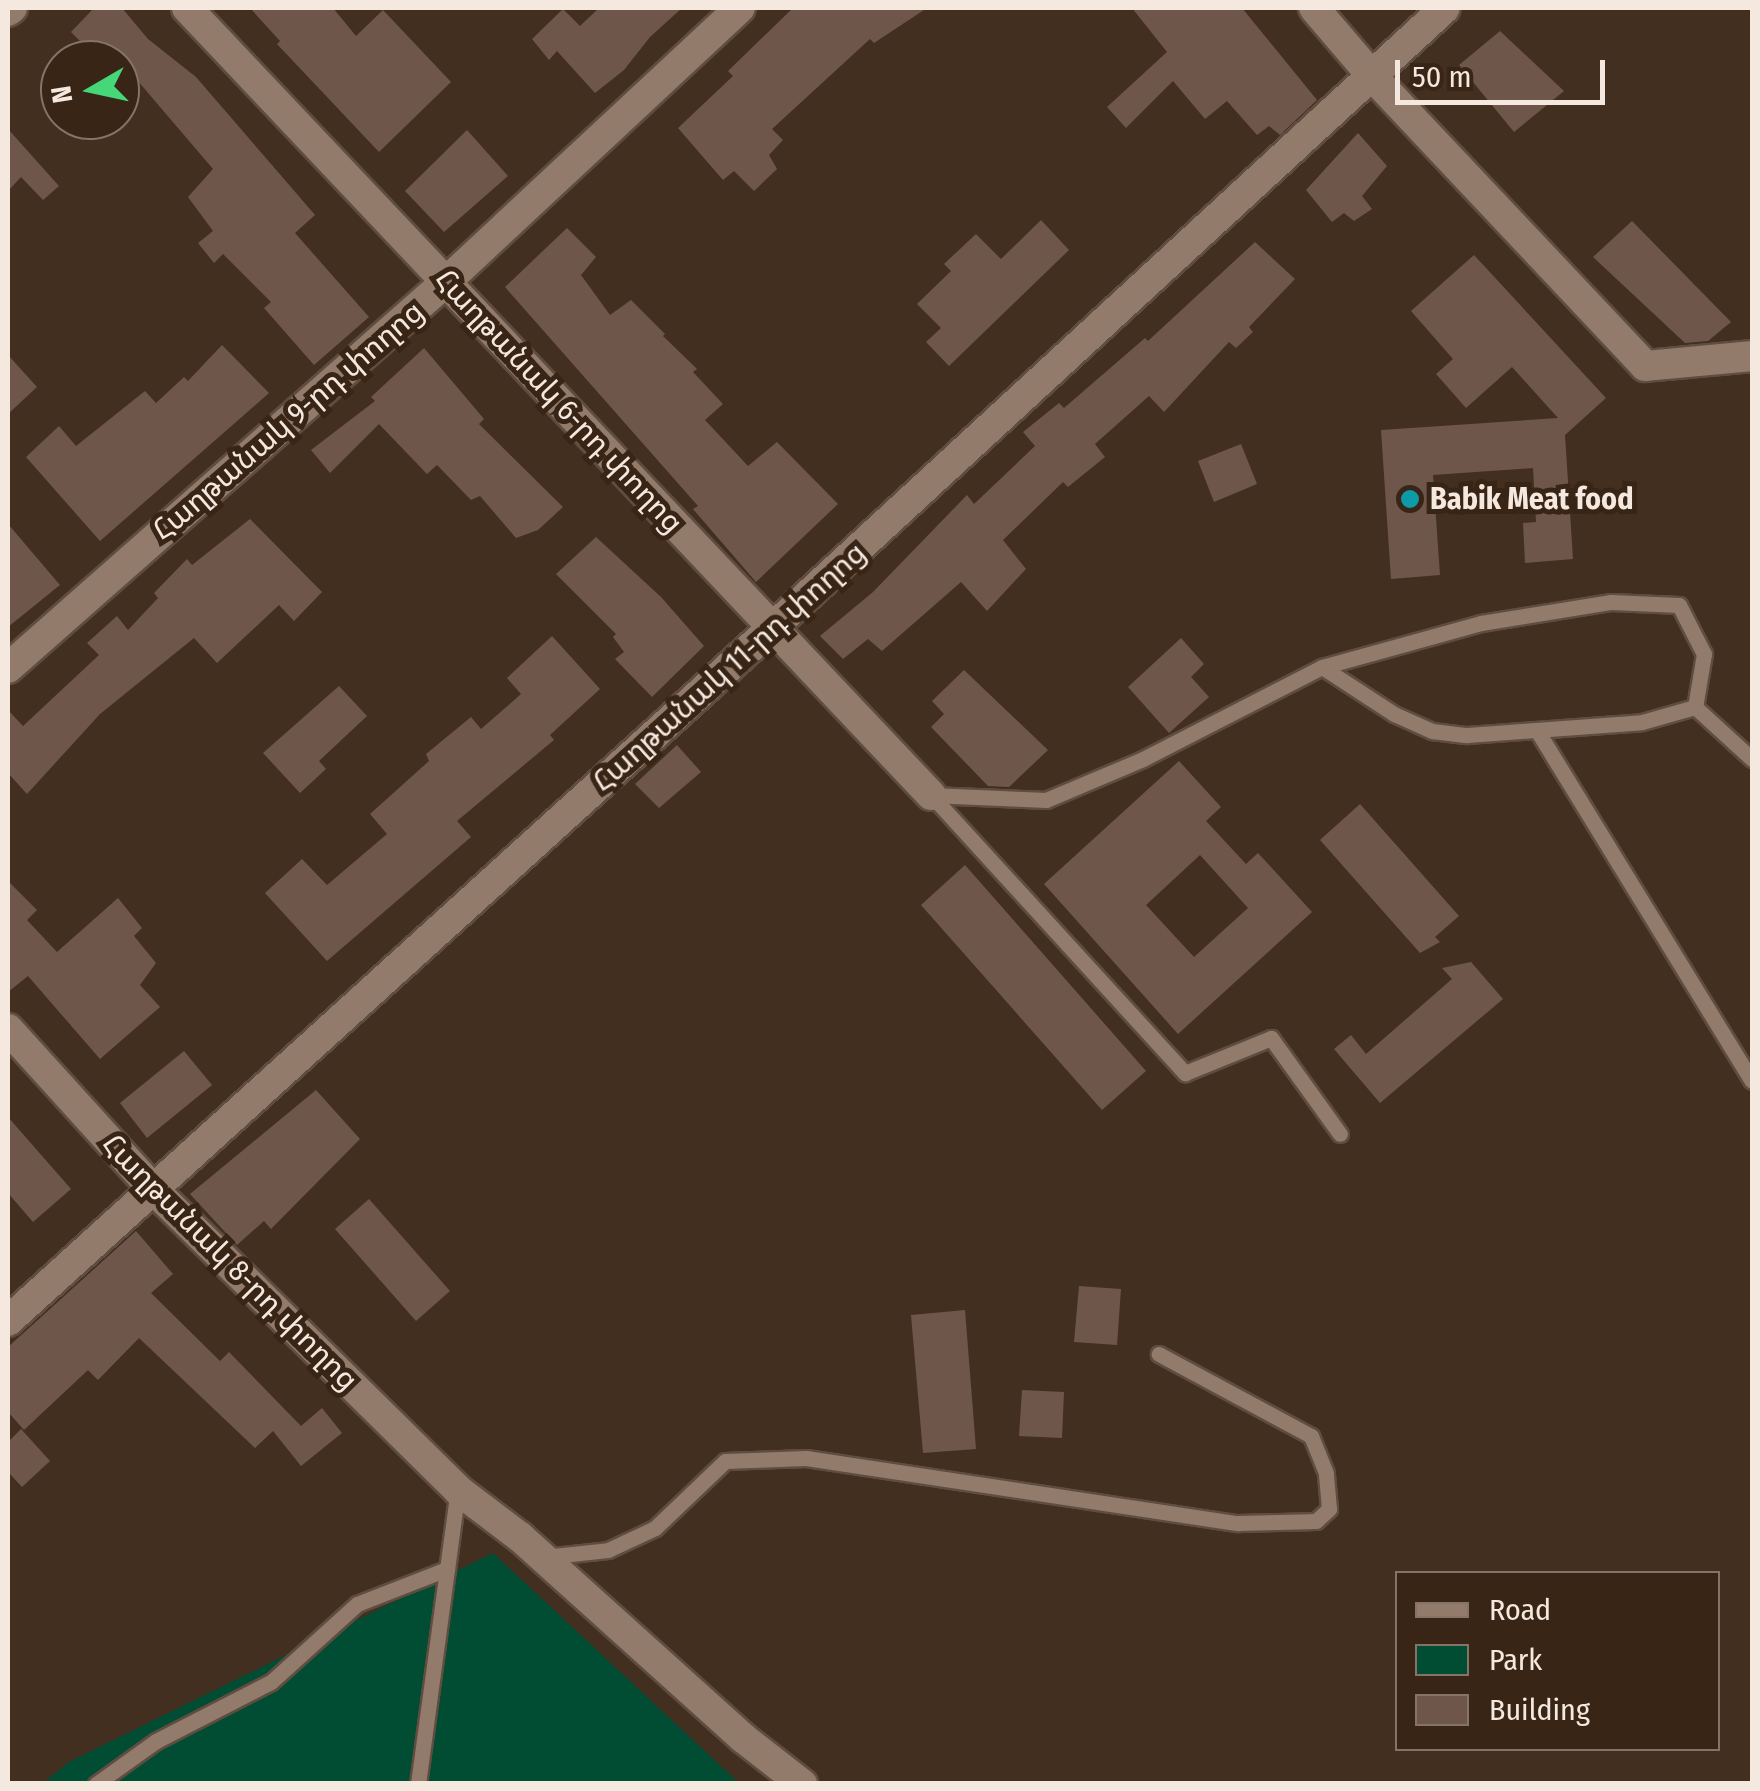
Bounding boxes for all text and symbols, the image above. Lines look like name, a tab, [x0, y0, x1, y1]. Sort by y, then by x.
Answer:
north arrow	[40, 40, 140, 140]
scale bar	[1400, 40, 1610, 102]
text: 50 m	[1412, 59, 1472, 95]
text: N	[44, 84, 79, 105]
street label: Հաղթանակ 6-րդ փողոց	[427, 262, 691, 540]
street label: Հաղթանակ 9-րդ փողոց	[145, 293, 431, 549]
place label: Babik Meat food	[1430, 481, 1633, 517]
marker: Babik Meat food	[1399, 488, 1421, 510]
street label: Հաղթանակ 11-րդ փողոց	[585, 535, 873, 799]
street label: Հաղթանակ 8-րդ փողոց	[94, 1126, 366, 1398]
legend	[1395, 1571, 1720, 1751]
text: Road	[1489, 1592, 1551, 1628]
text: Park	[1489, 1642, 1542, 1678]
text: Building	[1489, 1692, 1590, 1728]

